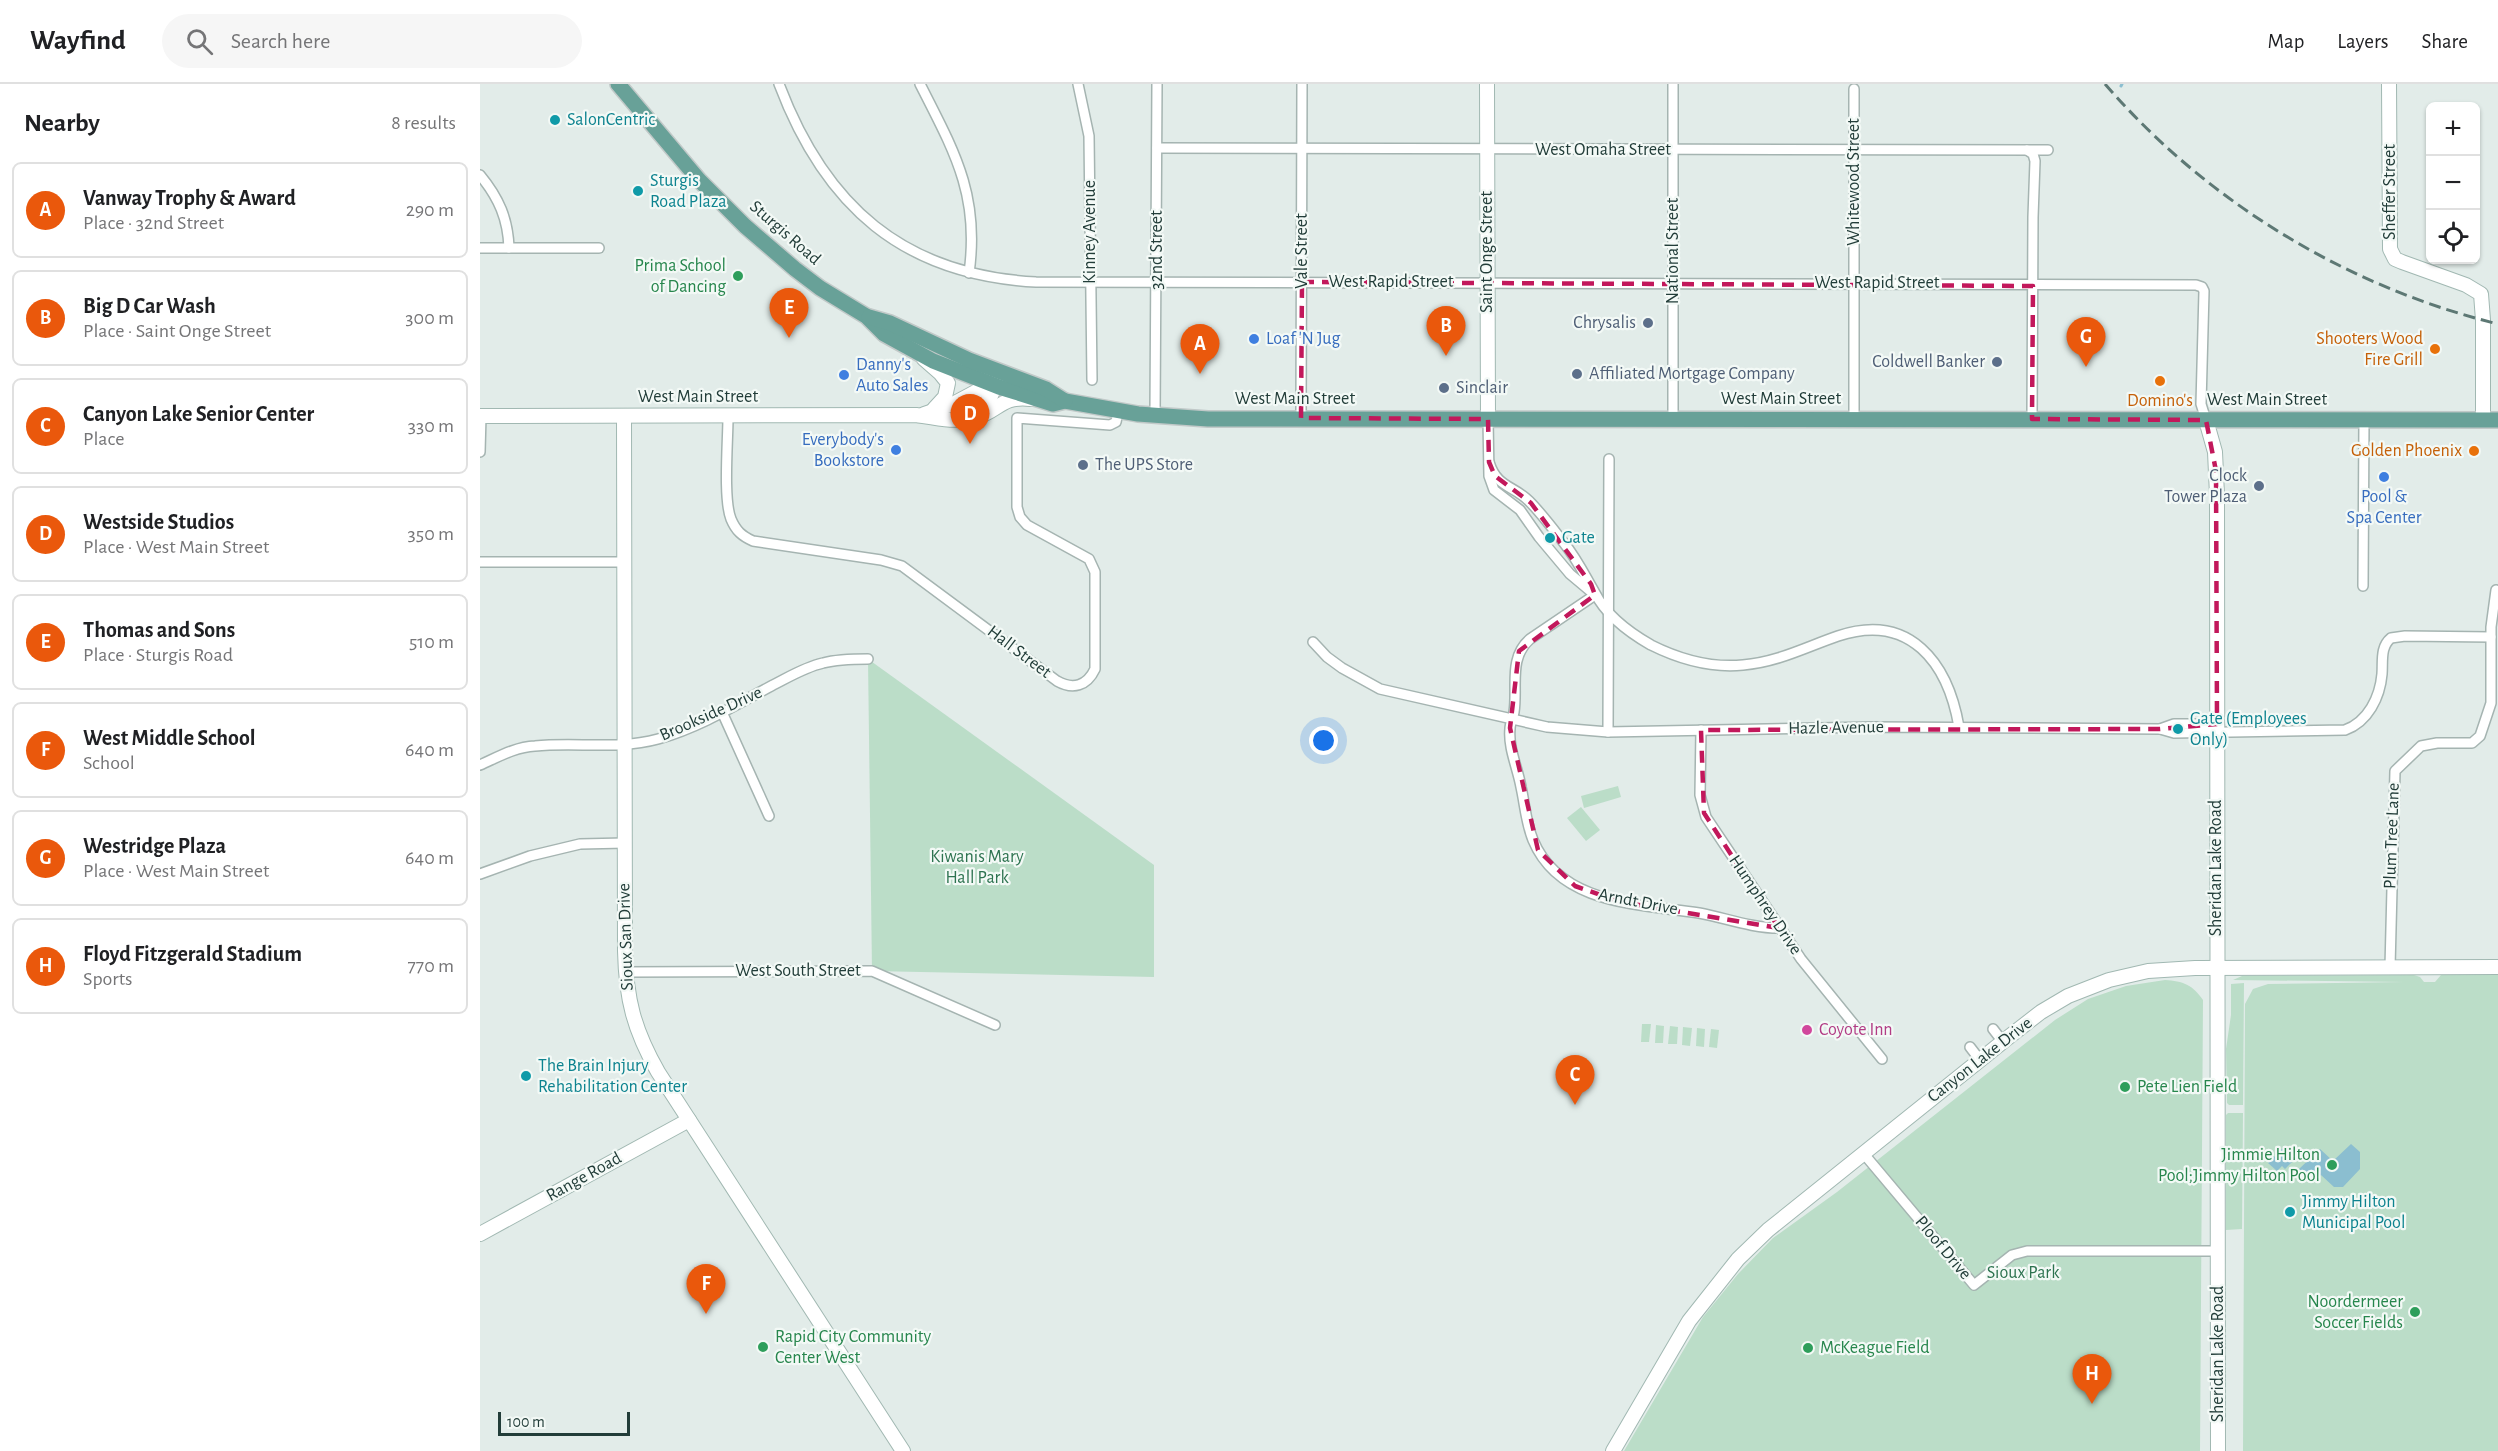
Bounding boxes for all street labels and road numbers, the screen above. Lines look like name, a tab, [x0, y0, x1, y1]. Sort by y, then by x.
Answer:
street label: Whitewood Street	[1845, 118, 1863, 246]
street label: West Omaha Street	[1535, 141, 1671, 159]
street label: Sheffer Street	[2381, 144, 2399, 240]
street label: Kinney Avenue	[1081, 180, 1099, 284]
street label: Saint Onge Street	[1478, 191, 1496, 313]
street label: Sturgis Road	[746, 197, 824, 269]
street label: National Street	[1664, 198, 1682, 304]
street label: 32nd Street	[1148, 210, 1166, 290]
street label: Vale Street	[1293, 213, 1311, 289]
street label: West Rapid Street	[1328, 273, 1454, 291]
street label: West Rapid Street	[1814, 274, 1940, 292]
street label: West Main Street	[638, 388, 758, 406]
street label: West Main Street	[1235, 390, 1355, 408]
street label: West Main Street	[1721, 390, 1841, 408]
street label: West Main Street	[2207, 391, 2327, 409]
street label: Hall Street	[984, 622, 1054, 682]
street label: Brookside Drive	[657, 683, 765, 745]
street label: Hazle Avenue	[1788, 718, 1884, 738]
street label: Plum Tree Lane	[2381, 783, 2403, 889]
street label: Sheridan Lake Road	[2207, 800, 2225, 936]
street label: Humphrey Drive	[1725, 852, 1805, 958]
street label: Sioux San Drive	[615, 883, 637, 991]
street label: Arndt Drive	[1597, 885, 1679, 919]
street label: West South Street	[735, 962, 861, 980]
street label: Canyon Lake Drive	[1924, 1014, 2036, 1106]
street label: Range Road	[543, 1149, 625, 1205]
street label: Ploof Drive	[1911, 1213, 1975, 1283]
street label: Sheridan Lake Road	[2209, 1286, 2227, 1422]

